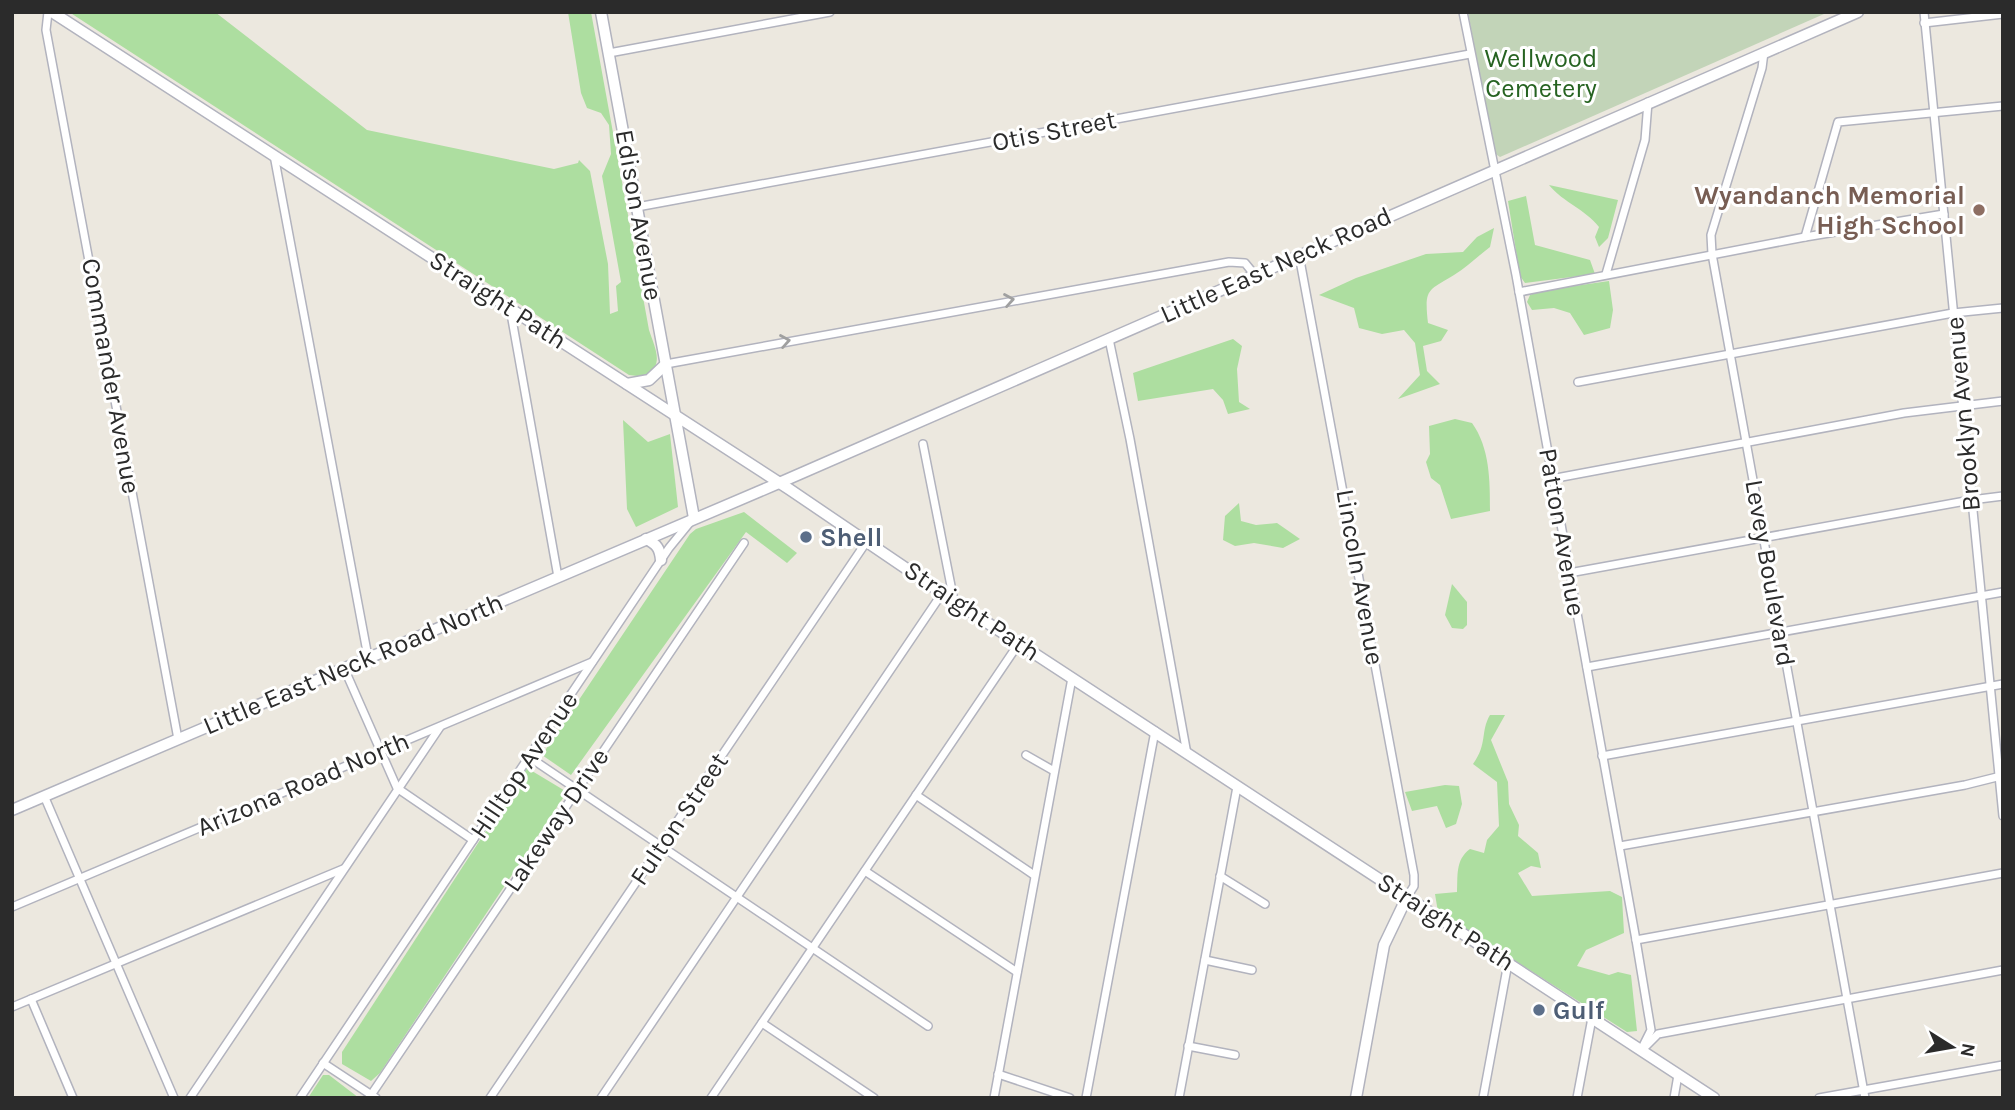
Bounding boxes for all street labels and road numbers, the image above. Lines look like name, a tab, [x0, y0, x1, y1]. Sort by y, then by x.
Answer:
street label: Otis Street	[989, 104, 1119, 158]
street label: Edison Avenue	[609, 127, 669, 303]
street label: Little East Neck Road	[1155, 200, 1397, 330]
street label: Straight Path	[424, 244, 572, 356]
street label: Commander Avenue	[75, 256, 147, 496]
street label: Brooklyn Avenue	[1939, 315, 1987, 513]
street label: Patton Avenue	[1532, 446, 1592, 618]
street label: Levey Boulevard	[1738, 477, 1802, 669]
street label: Lincoln Avenue	[1329, 487, 1391, 667]
street label: Straight Path	[898, 554, 1046, 668]
street label: Little East Neck Road North	[198, 587, 508, 741]
street label: Hilltop Avenue	[463, 686, 585, 844]
street label: Arizona Road North	[192, 725, 414, 843]
street label: Lakeway Drive	[497, 742, 615, 898]
street label: Fulton Street	[623, 747, 735, 891]
street label: Straight Path	[1372, 866, 1520, 978]

